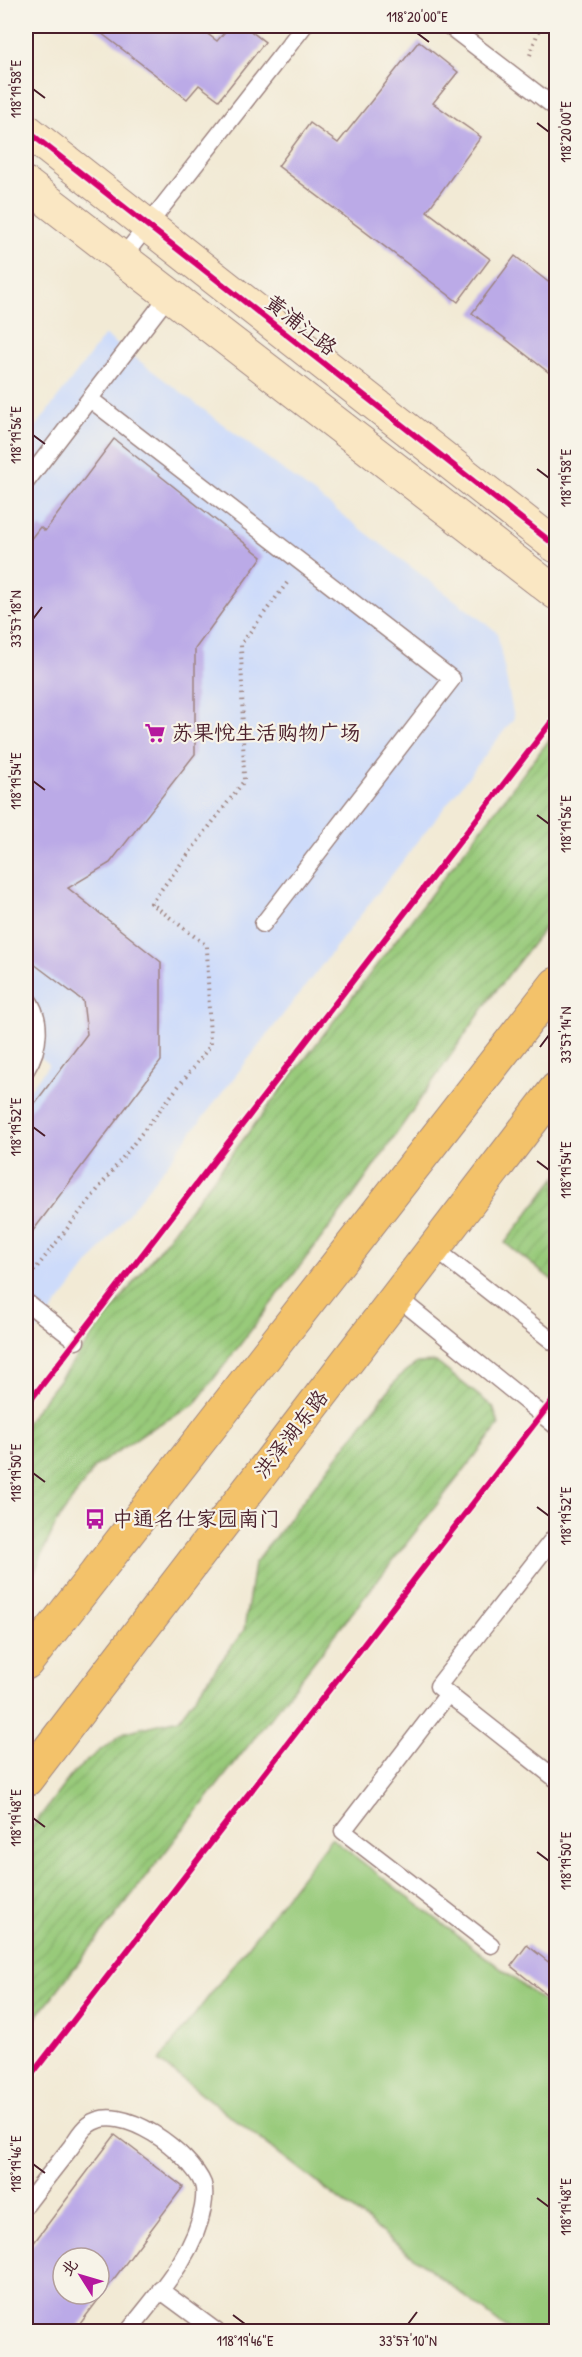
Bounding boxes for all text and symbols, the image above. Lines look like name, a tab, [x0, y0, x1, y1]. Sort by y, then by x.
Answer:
text: 118°20'00"E	[386, 6, 448, 27]
text: 118°19'58"E	[5, 59, 26, 118]
text: 118°20'00"E	[555, 101, 576, 163]
street label: 黄浦江路	[259, 287, 343, 362]
text: 118°19'56"E	[5, 406, 26, 464]
text: 118°19'58"E	[555, 448, 576, 507]
text: 33°57'18"N	[5, 590, 26, 648]
place label: 苏果悦生活购物广场	[172, 718, 361, 747]
supermarket icon: 苏果悦生活购物广场	[143, 721, 167, 745]
text: 118°19'54"E	[5, 752, 26, 810]
text: 118°19'56"E	[555, 795, 576, 853]
text: 33°57'14"N	[555, 1007, 576, 1063]
text: 118°19'52"E	[5, 1097, 26, 1156]
text: 118°19'54"E	[555, 1141, 576, 1199]
street label: 洪泽湖东路	[247, 1383, 334, 1484]
text: 118°19'50"E	[5, 1443, 26, 1502]
text: 118°19'52"E	[555, 1486, 576, 1545]
place label: 中通名仕家园南门	[112, 1504, 280, 1533]
bus stop icon: 中通名仕家园南门	[83, 1507, 107, 1531]
text: 118°19'48"E	[5, 1789, 26, 1847]
text: 118°19'50"E	[555, 1831, 576, 1890]
text: 118°19'46"E	[5, 2135, 26, 2193]
text: 118°19'48"E	[555, 2178, 576, 2236]
north arrow	[51, 2246, 111, 2306]
text: 北	[55, 2254, 83, 2280]
text: 118°19'46"E	[216, 2330, 274, 2351]
text: 33°57'10"N	[379, 2330, 437, 2351]

